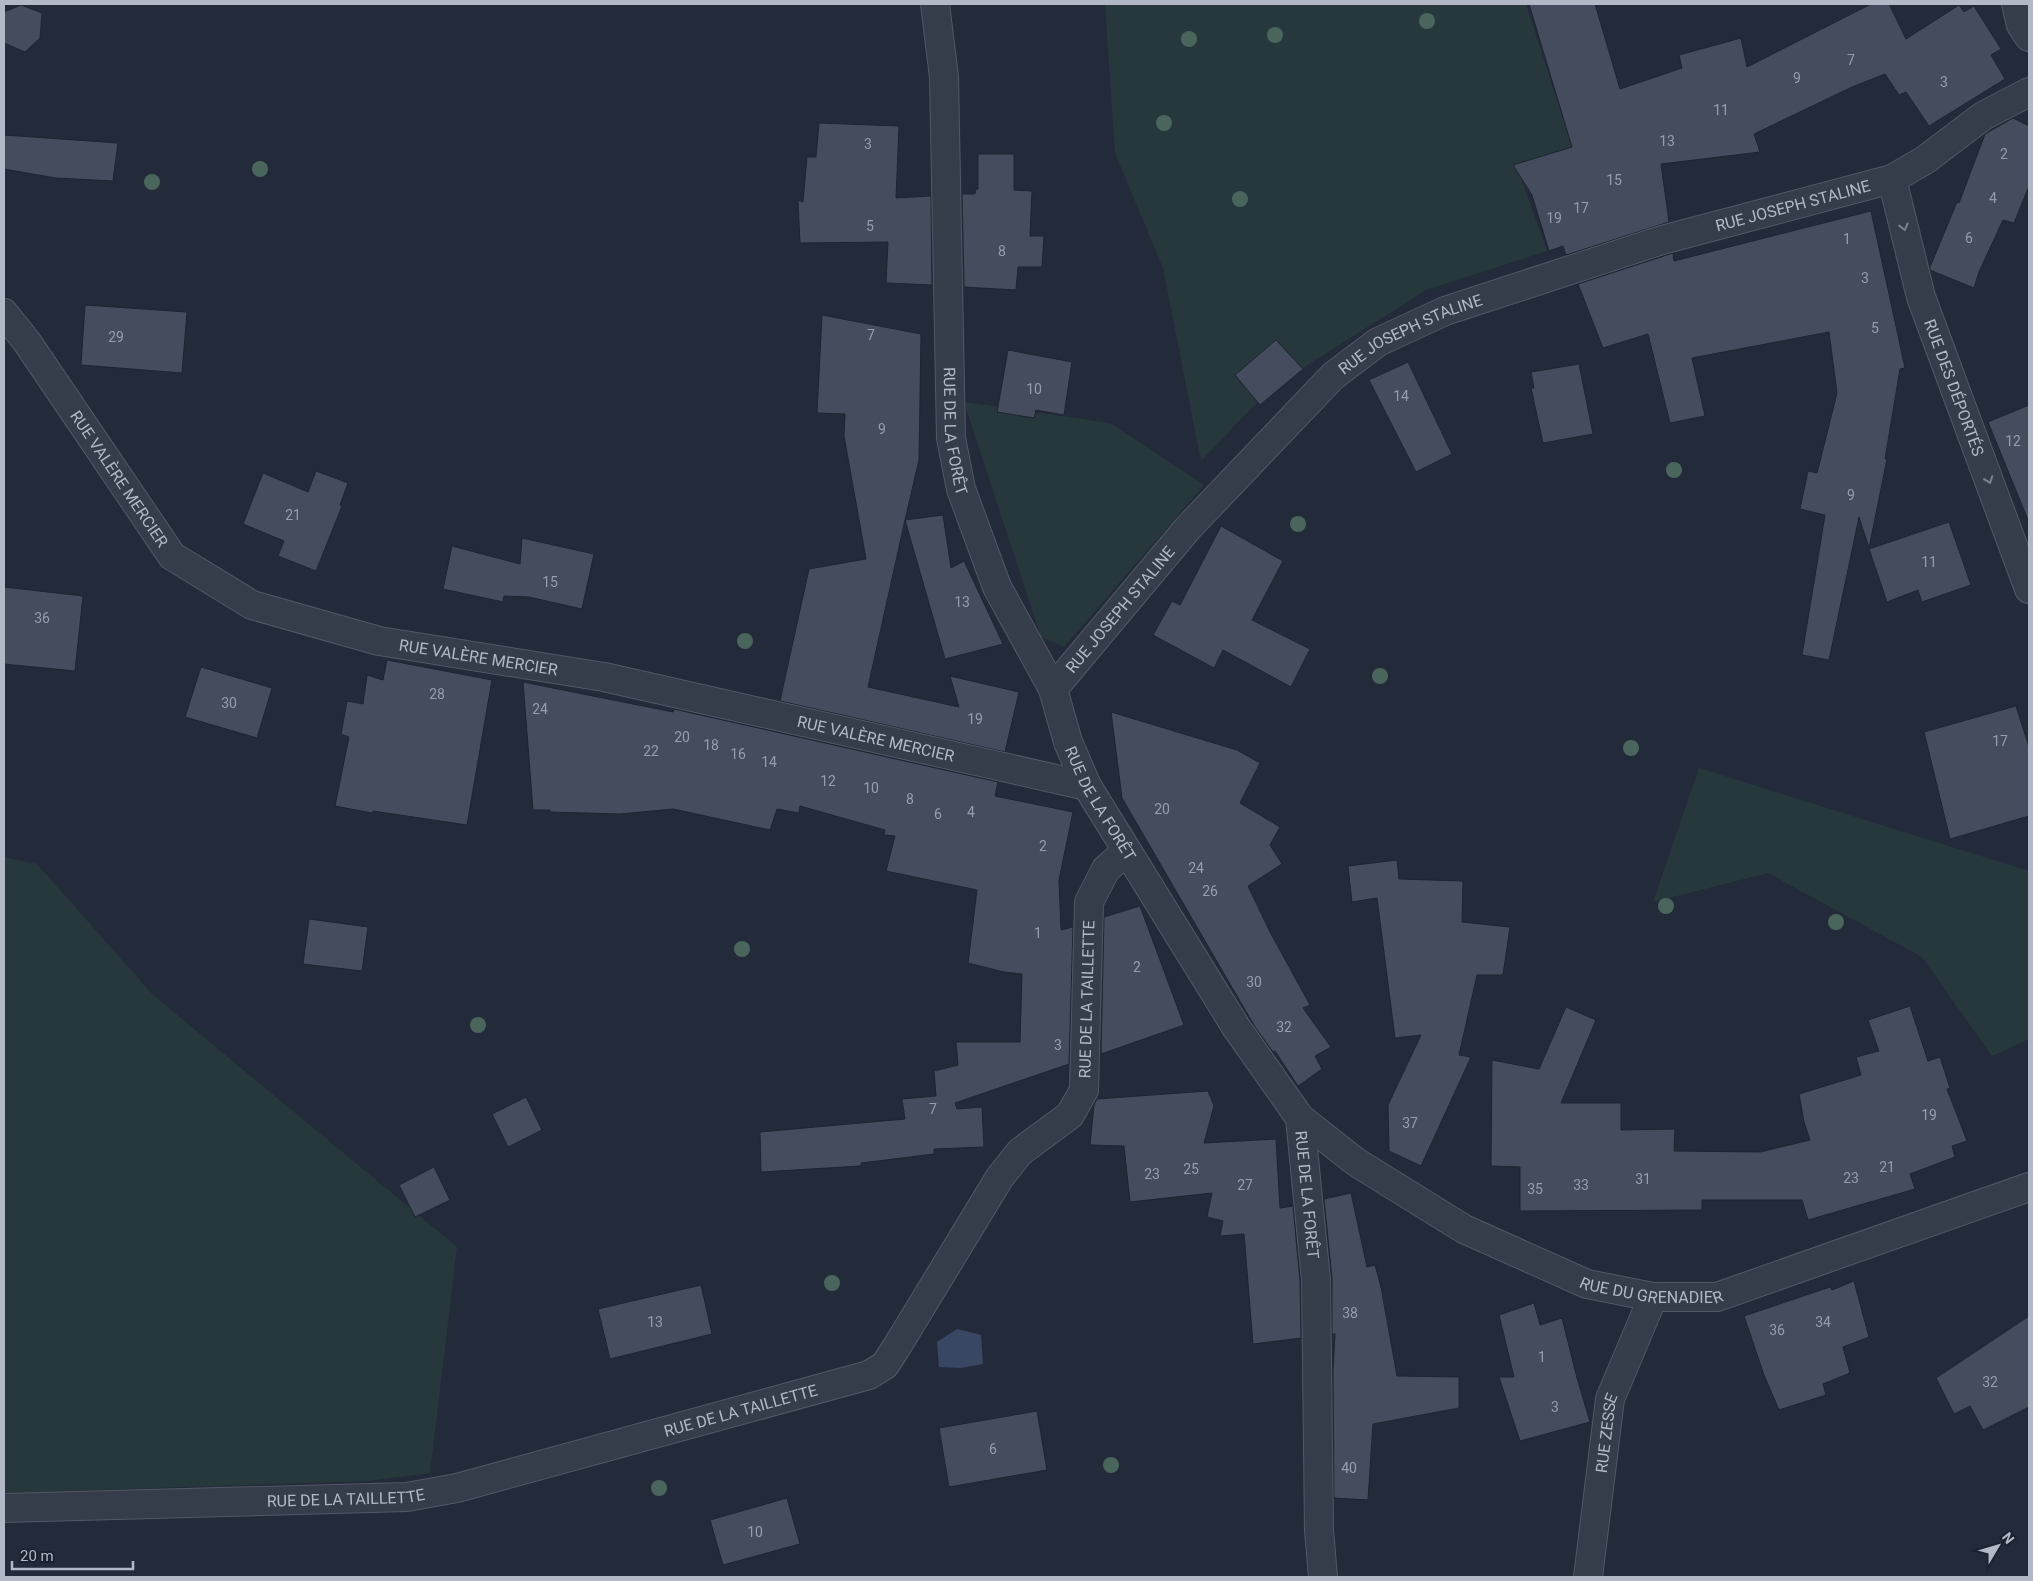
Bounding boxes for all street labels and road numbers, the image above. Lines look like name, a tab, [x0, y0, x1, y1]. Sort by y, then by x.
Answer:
street label: RUE JOSEPH STALINE	[1713, 176, 1872, 235]
street label: RUE JOSEPH STALINE	[1335, 291, 1485, 379]
street label: RUE DES DÉPORTÉS	[1920, 317, 1988, 459]
street label: RUE DE LA FORÊT	[940, 367, 972, 498]
street label: RUE VALÈRE MERCIER	[66, 407, 172, 551]
street label: RUE JOSEPH STALINE	[1062, 542, 1179, 677]
street label: RUE VALÈRE MERCIER	[398, 635, 559, 679]
street label: RUE VALÈRE MERCIER	[795, 712, 956, 766]
street label: RUE DE LA FORÊT	[1061, 743, 1140, 865]
street label: RUE DE LA TAILLETTE	[1075, 920, 1099, 1079]
street label: RUE DE LA FORÊT	[1291, 1130, 1323, 1260]
street label: RUE DU GRENADIER	[1577, 1273, 1726, 1308]
street label: RUE DE LA TAILLETTE	[662, 1381, 820, 1441]
street label: RUE ZESSE	[1592, 1390, 1621, 1474]
street label: RUE DE LA TAILLETTE	[267, 1485, 426, 1511]

